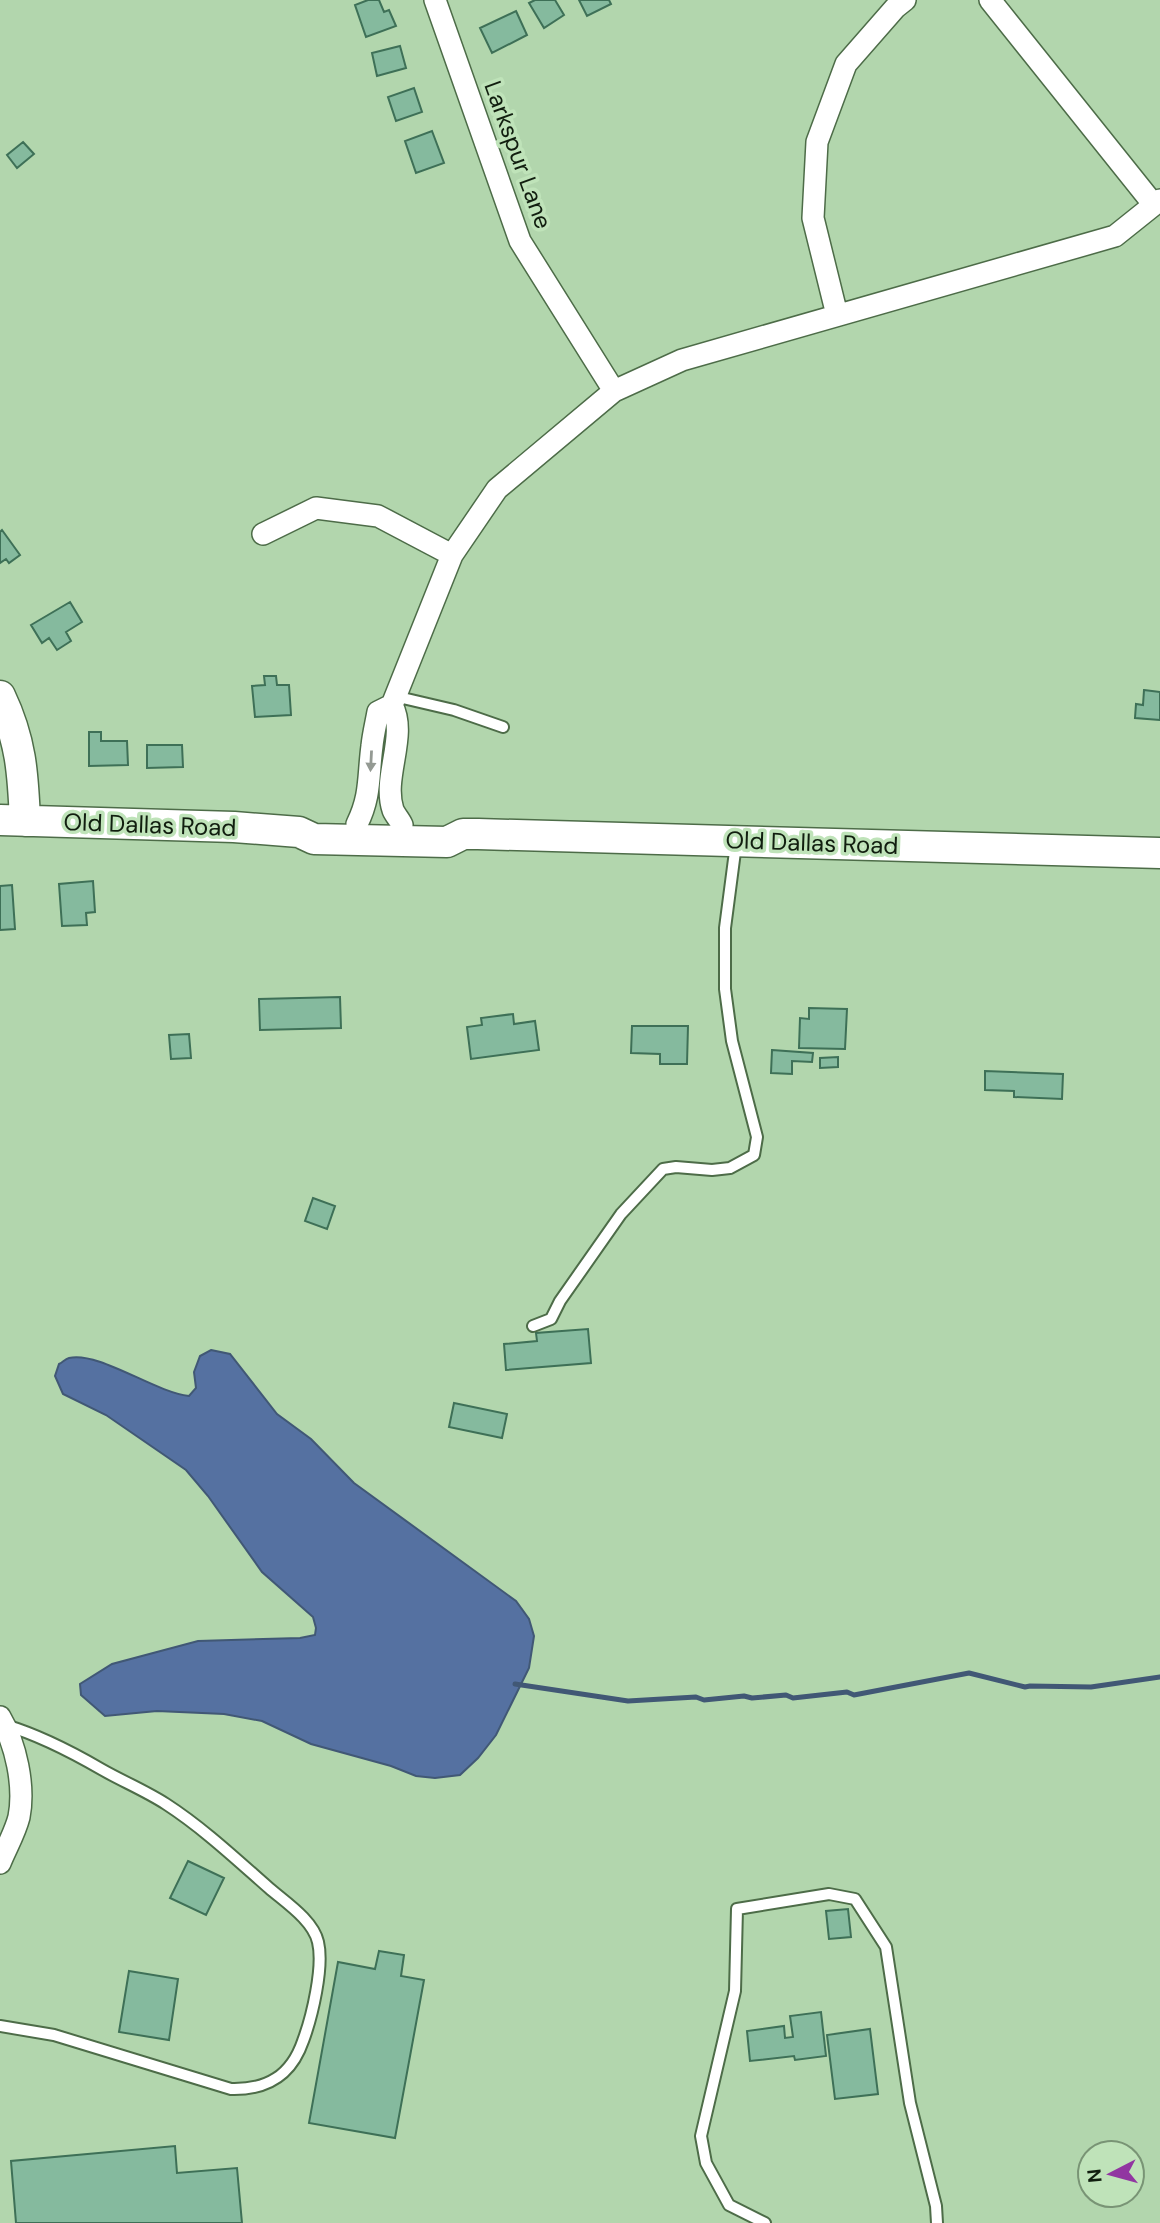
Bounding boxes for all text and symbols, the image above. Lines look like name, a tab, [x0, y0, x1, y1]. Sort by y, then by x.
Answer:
street label: Larkspur Lane	[477, 77, 560, 233]
one-way arrow	[365, 751, 376, 773]
street label: Old Dallas Road	[63, 806, 237, 843]
street label: Old Dallas Road	[725, 824, 899, 861]
north arrow	[1076, 2139, 1146, 2209]
text: N	[1081, 2168, 1108, 2184]

